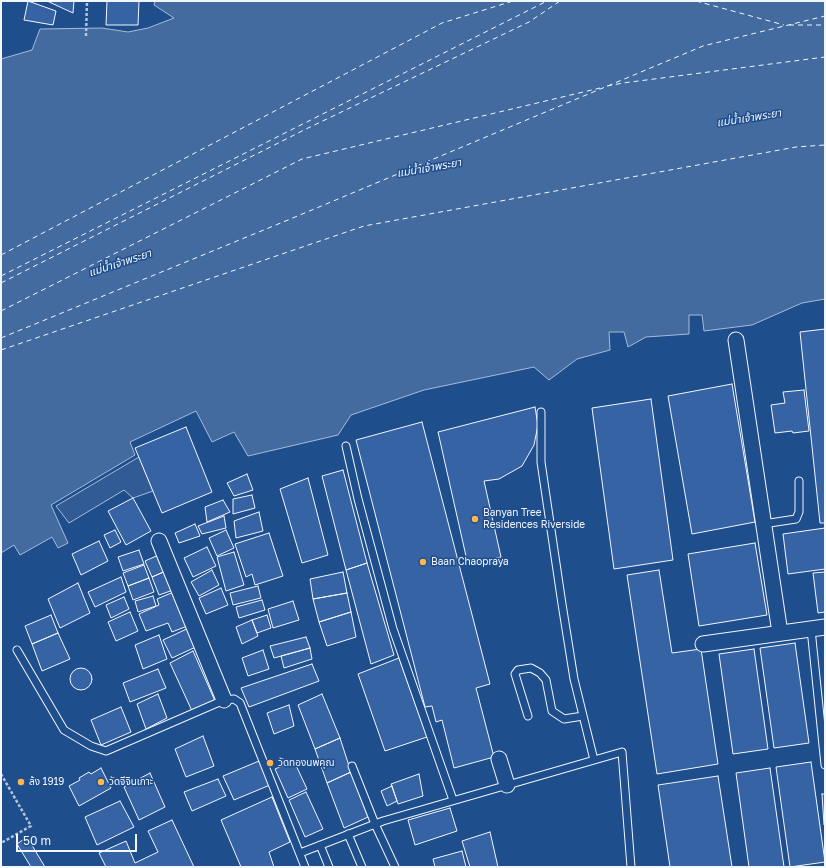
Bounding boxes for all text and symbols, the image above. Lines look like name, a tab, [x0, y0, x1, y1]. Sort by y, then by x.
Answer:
water label: แม่น้ำเจ้าพระยา	[716, 106, 782, 130]
water label: แม่น้ำเจ้าพระยา	[396, 156, 462, 180]
water label: แม่น้ำเจ้าพระยา	[87, 247, 153, 279]
place label: Banyan Tree Residences Riverside	[483, 507, 585, 530]
marker: Banyan Tree Residences Riverside	[470, 514, 480, 524]
place label: Baan Chaopraya	[431, 556, 509, 568]
marker: Baan Chaopraya	[418, 557, 428, 567]
place label: วัดทองนพคุณ	[278, 757, 335, 769]
marker: วัดทองนพคุณ	[265, 758, 275, 768]
place label: ล้ง 1919	[29, 776, 64, 788]
place label: วัดจีจินเกาะ	[109, 776, 153, 788]
marker: ล้ง 1919	[16, 777, 26, 787]
marker: วัดจีจินเกาะ	[96, 777, 106, 787]
scale bar	[18, 826, 139, 852]
text: 50 m	[23, 833, 51, 848]

